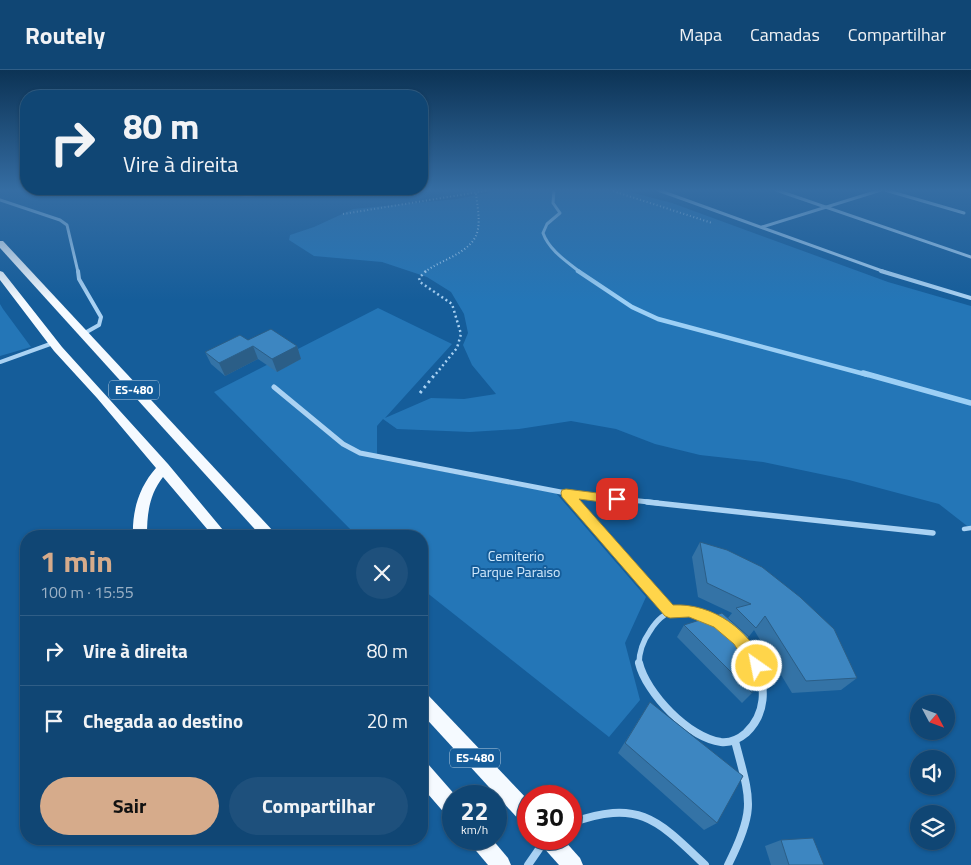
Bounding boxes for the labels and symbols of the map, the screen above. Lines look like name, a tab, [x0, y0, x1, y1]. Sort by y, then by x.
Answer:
road number: ES-480	[109, 380, 159, 400]
pin	[596, 478, 638, 520]
park label: Cemiterio Parque Paraiso	[472, 545, 560, 582]
position arrow	[730, 639, 782, 691]
north arrow	[910, 695, 955, 740]
road number: ES-480	[450, 748, 500, 768]
speed limit sign: 30	[517, 785, 582, 850]

